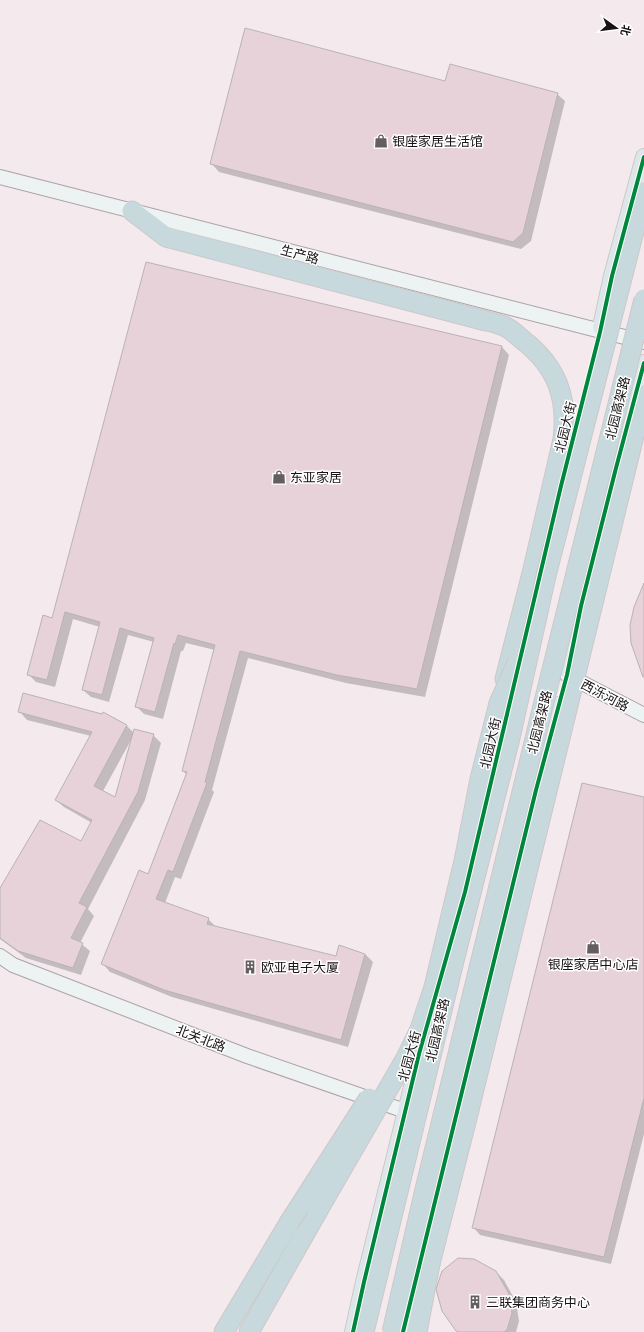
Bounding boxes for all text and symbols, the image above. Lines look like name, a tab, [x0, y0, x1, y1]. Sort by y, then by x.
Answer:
north arrow	[596, 8, 636, 48]
text: 北	[618, 23, 634, 37]
shop icon: 银座家居生活馆	[373, 133, 389, 149]
place label: 银座家居生活馆	[392, 133, 483, 150]
street label: 生产路	[279, 241, 321, 268]
street label: 北园高架路	[601, 375, 634, 442]
street label: 北园大街	[551, 400, 580, 454]
shop icon: 东亚家居	[271, 469, 287, 485]
place label: 东亚家居	[290, 469, 342, 486]
street label: 西泺河路	[578, 676, 632, 715]
street label: 北园高架路	[523, 689, 556, 756]
street label: 北园大街	[476, 716, 505, 770]
shop icon: 银座家居中心店	[585, 939, 601, 955]
place label: 银座家居中心店	[547, 956, 639, 973]
building icon: 欧亚电子大厦	[242, 959, 258, 975]
place label: 欧亚电子大厦	[261, 959, 339, 976]
street label: 北园高架路	[422, 997, 453, 1064]
street label: 北关北路	[173, 1021, 228, 1056]
street label: 北园大街	[395, 1029, 424, 1083]
building icon: 三联集团商务中心	[467, 1294, 483, 1310]
place label: 三联集团商务中心	[486, 1294, 590, 1311]

